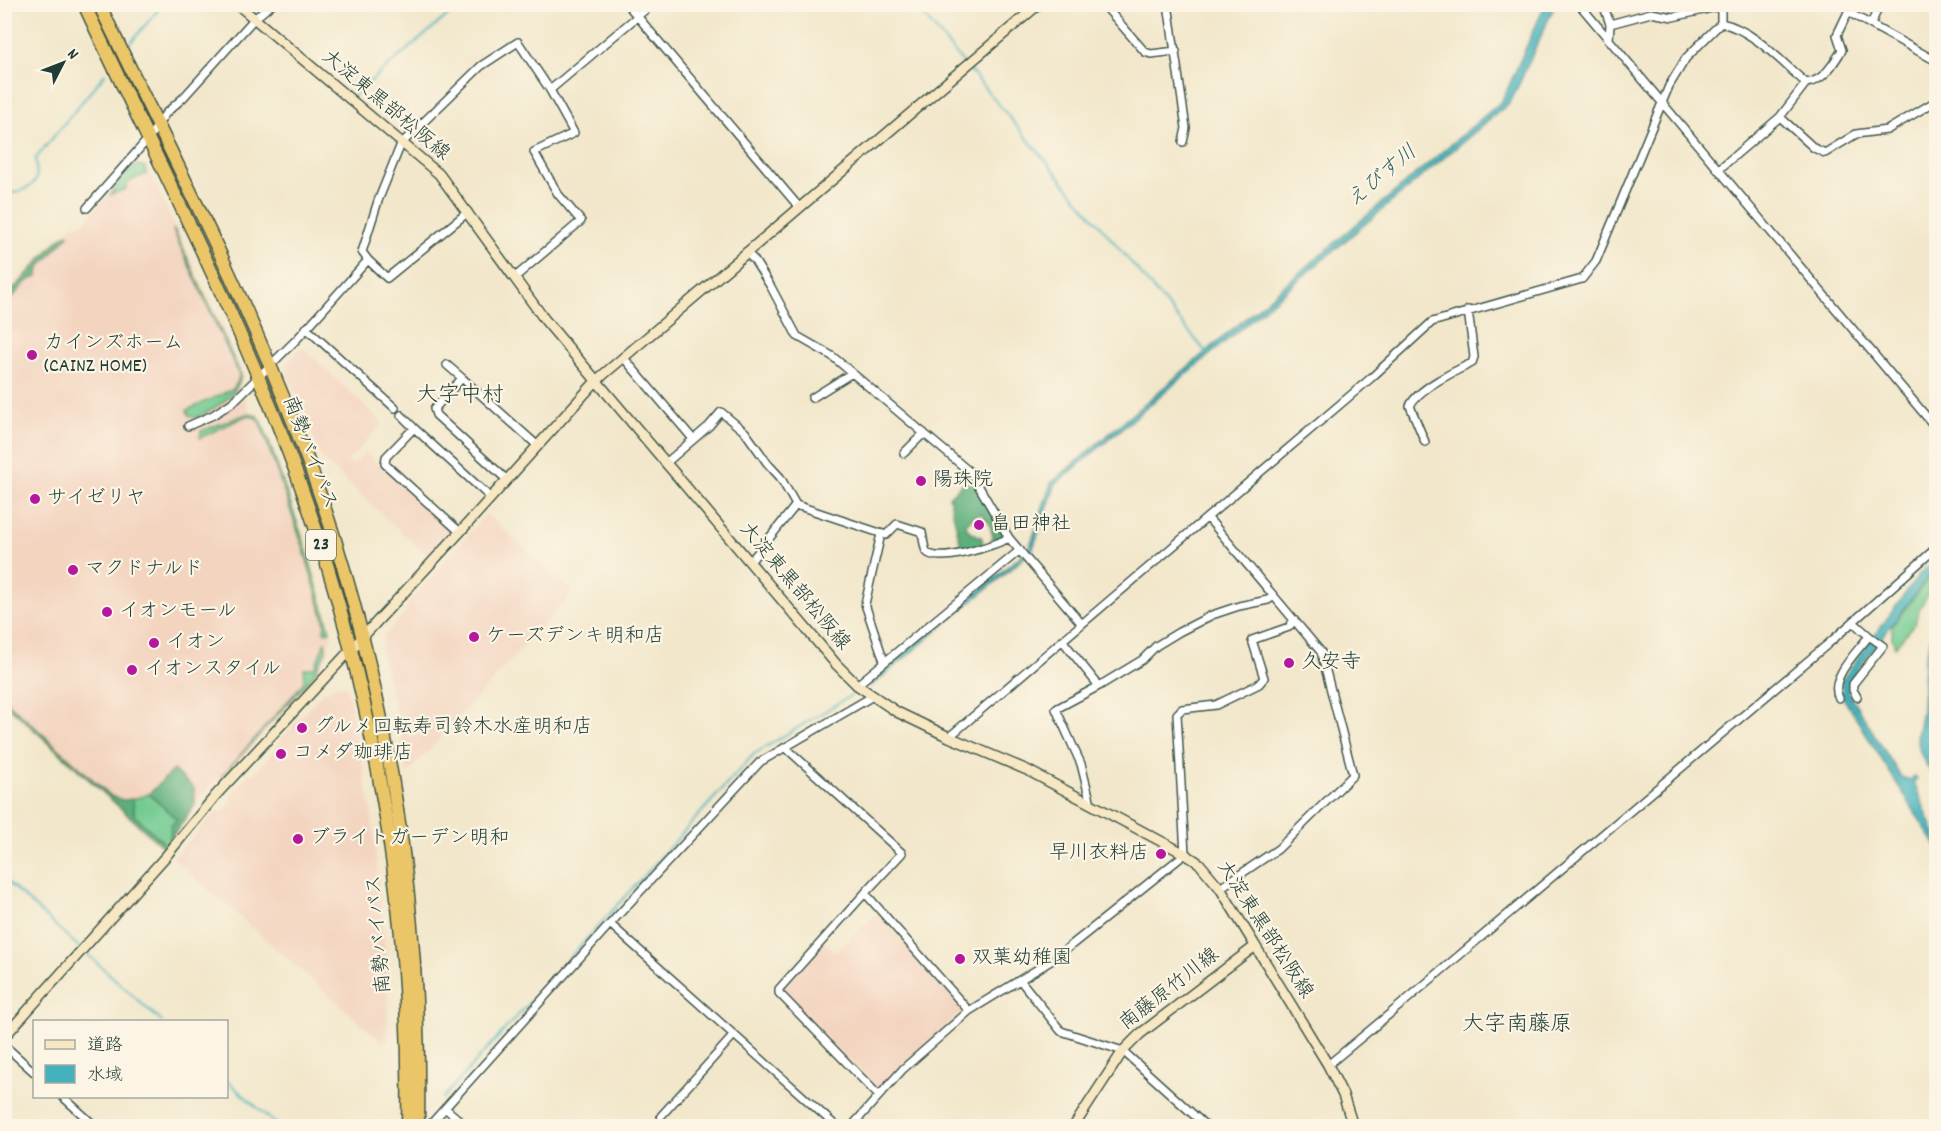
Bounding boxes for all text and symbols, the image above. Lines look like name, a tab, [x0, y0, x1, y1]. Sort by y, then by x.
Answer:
north arrow	[33, 33, 93, 93]
text: N	[61, 44, 84, 65]
street label: 大淀東黒部松阪線	[315, 44, 455, 168]
water label: えびす川	[1341, 139, 1425, 215]
place label: カインズホーム (CAINZ HOME)	[44, 330, 183, 381]
marker: カインズホーム (CAINZ HOME)	[25, 348, 39, 362]
district label: 大字中村	[416, 381, 504, 412]
street label: 南勢バイパス	[274, 392, 344, 514]
place label: 陽珠院	[933, 467, 993, 495]
marker: 陽珠院	[914, 474, 928, 488]
place label: サイゼリヤ	[47, 485, 146, 513]
marker: サイゼリヤ	[28, 492, 42, 506]
place label: 畠田神社	[991, 511, 1071, 539]
street label: 大淀東黒部松阪線	[732, 517, 856, 657]
marker: 畠田神社	[972, 518, 986, 532]
road number: 23	[306, 530, 336, 560]
place label: マクドナルド	[85, 556, 203, 584]
marker: マクドナルド	[66, 563, 80, 577]
place label: イオンモール	[119, 598, 237, 626]
marker: イオンモール	[100, 605, 114, 619]
place label: ケーズデンキ明和店	[486, 623, 664, 651]
place label: イオン	[166, 629, 225, 657]
marker: ケーズデンキ明和店	[467, 630, 481, 644]
marker: イオン	[147, 636, 161, 650]
place label: 久安寺	[1301, 649, 1361, 677]
place label: イオンスタイル	[144, 656, 282, 684]
marker: 久安寺	[1282, 656, 1296, 670]
marker: イオンスタイル	[125, 663, 139, 677]
place label: グルメ回転寿司鈴木水産明和店	[314, 714, 592, 742]
marker: グルメ回転寿司鈴木水産明和店	[295, 721, 309, 735]
place label: コメダ珈琲店	[293, 740, 413, 768]
marker: コメダ珈琲店	[274, 747, 288, 761]
place label: ブライトガーデン明和	[310, 825, 509, 853]
marker: ブライトガーデン明和	[291, 832, 305, 846]
place label: 早川衣料店	[1049, 840, 1149, 868]
marker: 早川衣料店	[1154, 847, 1168, 861]
street label: 大淀東黒部松阪線	[1209, 855, 1319, 1005]
street label: 南勢バイパス	[361, 873, 399, 995]
street label: 南藤原竹川線	[1114, 942, 1226, 1038]
place label: 双葉幼稚園	[972, 945, 1072, 973]
marker: 双葉幼稚園	[953, 952, 967, 966]
district label: 大字南藤原	[1462, 1010, 1572, 1041]
legend	[33, 1020, 228, 1098]
text: 道路	[87, 1034, 123, 1059]
text: 水域	[87, 1064, 123, 1089]

